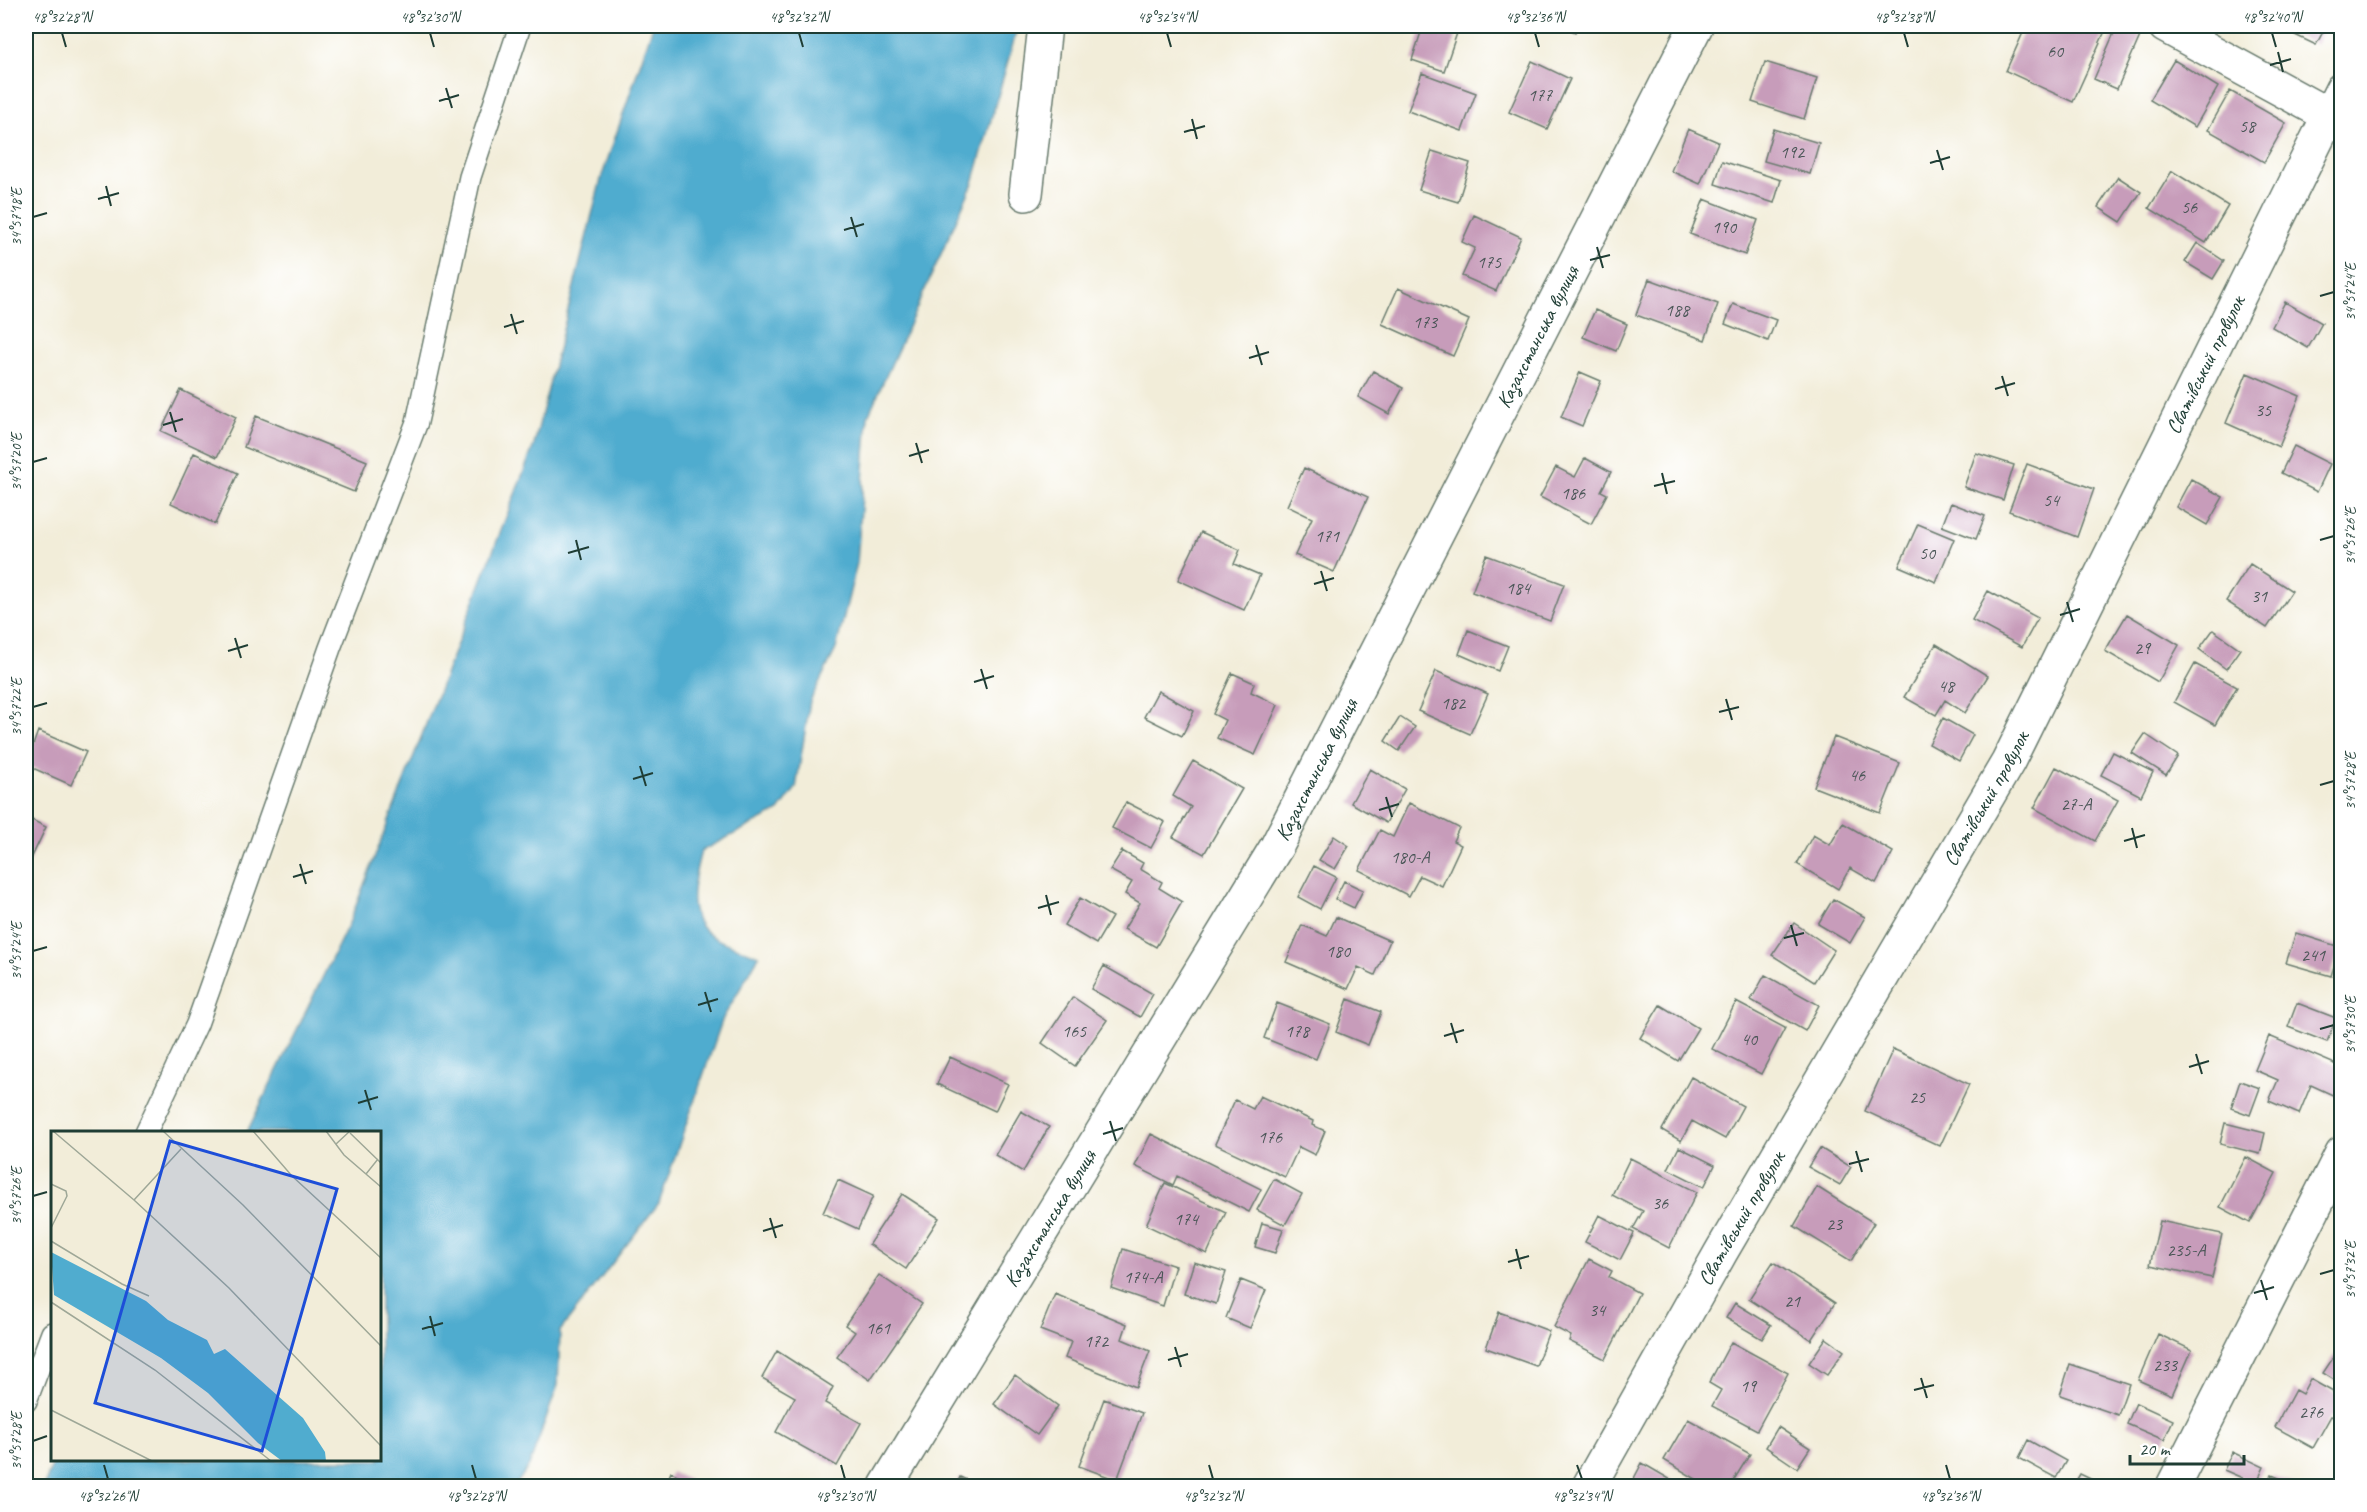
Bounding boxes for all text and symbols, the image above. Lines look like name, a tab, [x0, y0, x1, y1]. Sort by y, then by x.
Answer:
text: 48°32'28"N	[32, 8, 95, 27]
text: 48°32'30"N	[400, 8, 463, 27]
text: 48°32'32"N	[769, 8, 832, 27]
text: 48°32'34"N	[1137, 8, 1200, 27]
text: 48°32'36"N	[1505, 8, 1568, 27]
text: 48°32'38"N	[1874, 8, 1937, 27]
text: 48°32'40"N	[2242, 8, 2305, 27]
house number: 60	[2047, 40, 2065, 62]
house number: 177	[1528, 84, 1553, 106]
house number: 58	[2239, 115, 2257, 137]
house number: 192	[1780, 141, 1806, 163]
text: 34°57'18"E	[7, 186, 26, 246]
house number: 56	[2181, 196, 2198, 218]
house number: 190	[1712, 216, 1738, 238]
house number: 175	[1477, 251, 1502, 273]
street label: Казахстанська вулиця	[1490, 260, 1585, 412]
text: 34°57'24"E	[2341, 261, 2360, 321]
street label: Сватівський провулок	[2160, 289, 2251, 438]
house number: 188	[1665, 299, 1691, 321]
house number: 173	[1413, 311, 1439, 333]
house number: 35	[2255, 399, 2272, 421]
text: 34°57'20"E	[7, 431, 26, 491]
house number: 186	[1561, 482, 1586, 504]
house number: 54	[2043, 489, 2061, 511]
text: 34°57'26"E	[2341, 505, 2360, 565]
house number: 171	[1315, 525, 1340, 547]
house number: 50	[1919, 542, 1937, 564]
house number: 184	[1506, 577, 1532, 599]
house number: 31	[2251, 585, 2268, 607]
house number: 29	[2134, 637, 2152, 659]
house number: 48	[1938, 675, 1956, 697]
text: 34°57'22"E	[7, 676, 26, 736]
house number: 182	[1441, 692, 1467, 714]
street label: Казахстанська вулиця	[1269, 693, 1364, 845]
street label: Сватівський провулок	[1937, 725, 2035, 870]
text: 34°57'28"E	[2341, 750, 2360, 810]
house number: 46	[1849, 764, 1866, 786]
house number: 27-А	[2060, 793, 2093, 815]
house number: 180-А	[1390, 846, 1431, 868]
text: 34°57'24"E	[7, 920, 26, 980]
house number: 180	[1326, 940, 1352, 962]
house number: 241	[2301, 944, 2326, 966]
text: 34°57'30"E	[2341, 994, 2360, 1054]
house number: 165	[1062, 1020, 1087, 1042]
house number: 178	[1285, 1020, 1311, 1042]
house number: 40	[1741, 1028, 1759, 1050]
house number: 25	[1909, 1086, 1926, 1108]
house number: 176	[1258, 1126, 1283, 1148]
inset map	[51, 1131, 381, 1461]
street label: Казахстанська вулиця	[998, 1143, 1102, 1292]
street label: Сватівський провулок	[1692, 1144, 1791, 1290]
text: 34°57'26"E	[7, 1165, 26, 1225]
house number: 36	[1652, 1192, 1669, 1214]
house number: 174	[1174, 1208, 1200, 1230]
house number: 23	[1826, 1213, 1844, 1235]
house number: 235-А	[2166, 1239, 2207, 1261]
text: 34°57'32"E	[2341, 1239, 2360, 1299]
house number: 174-А	[1123, 1266, 1164, 1288]
house number: 21	[1784, 1290, 1801, 1312]
house number: 34	[1589, 1299, 1607, 1321]
house number: 161	[866, 1317, 891, 1339]
house number: 172	[1084, 1330, 1110, 1352]
house number: 233	[2153, 1354, 2179, 1376]
house number: 19	[1740, 1375, 1758, 1397]
house number: 276	[2299, 1401, 2324, 1423]
text: 34°57'28"E	[7, 1410, 26, 1470]
scale bar	[2130, 1428, 2244, 1466]
text: 20 m	[2139, 1438, 2172, 1460]
text: 48°32'26"N	[78, 1487, 141, 1506]
text: 48°32'28"N	[446, 1487, 509, 1506]
text: 48°32'30"N	[815, 1487, 878, 1506]
text: 48°32'32"N	[1183, 1487, 1246, 1506]
text: 48°32'34"N	[1552, 1487, 1615, 1506]
text: 48°32'36"N	[1920, 1487, 1983, 1506]

